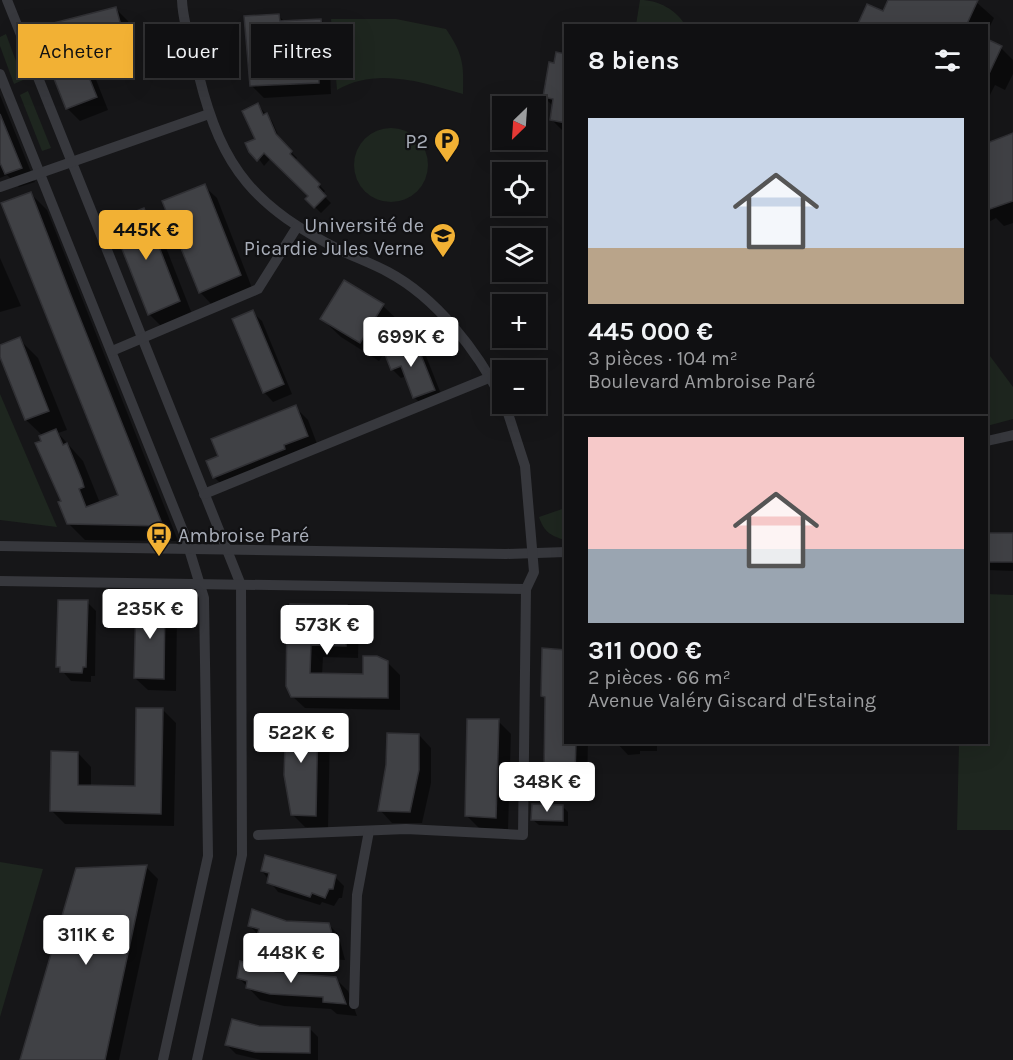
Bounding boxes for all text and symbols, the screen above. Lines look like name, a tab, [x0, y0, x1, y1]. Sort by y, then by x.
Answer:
chip: Acheter	[18, 24, 133, 78]
chip: Louer	[145, 24, 239, 78]
chip: Filtres	[251, 24, 353, 78]
icon: filters	[931, 44, 964, 77]
text: 8 biens	[588, 45, 680, 76]
north arrow	[492, 96, 546, 150]
map controls	[492, 96, 546, 414]
parking icon: P2	[432, 126, 462, 164]
place label: P2	[405, 130, 428, 153]
icon: home	[722, 157, 830, 265]
button: locate	[492, 162, 546, 216]
pin: 445K €	[97, 210, 195, 261]
place label: Université de Picardie Jules Verne	[244, 214, 424, 260]
text: 445K €	[113, 218, 179, 241]
school or university icon: Université de Picardie Jules Verne	[428, 221, 458, 259]
button: layers	[492, 228, 546, 282]
button: +	[492, 294, 546, 348]
text: 445 000 €	[588, 316, 713, 347]
pin: 699K €	[362, 317, 460, 368]
text: 699K €	[377, 325, 445, 348]
text: 3 pièces · 104 m²	[588, 347, 738, 370]
button: −	[492, 360, 546, 414]
text: Boulevard Ambroise Paré	[588, 370, 816, 393]
icon: home	[722, 476, 830, 584]
bus stop icon: Ambroise Paré	[144, 520, 174, 558]
place label: Ambroise Paré	[178, 524, 309, 547]
pin: 235K €	[101, 589, 199, 640]
text: 235K €	[117, 597, 184, 620]
pin: 573K €	[278, 605, 376, 656]
text: 573K €	[295, 613, 359, 636]
text: 311 000 €	[588, 635, 702, 666]
text: 2 pièces · 66 m²	[588, 666, 731, 689]
text: Avenue Valéry Giscard d'Estaing	[588, 689, 876, 712]
pin: 522K €	[252, 713, 350, 764]
text: 522K €	[268, 721, 334, 744]
pin: 348K €	[498, 762, 596, 813]
text: 348K €	[513, 770, 581, 793]
pin: 311K €	[37, 915, 135, 966]
text: 311K €	[57, 923, 115, 946]
pin: 448K €	[242, 933, 340, 984]
text: 448K €	[257, 941, 325, 964]

